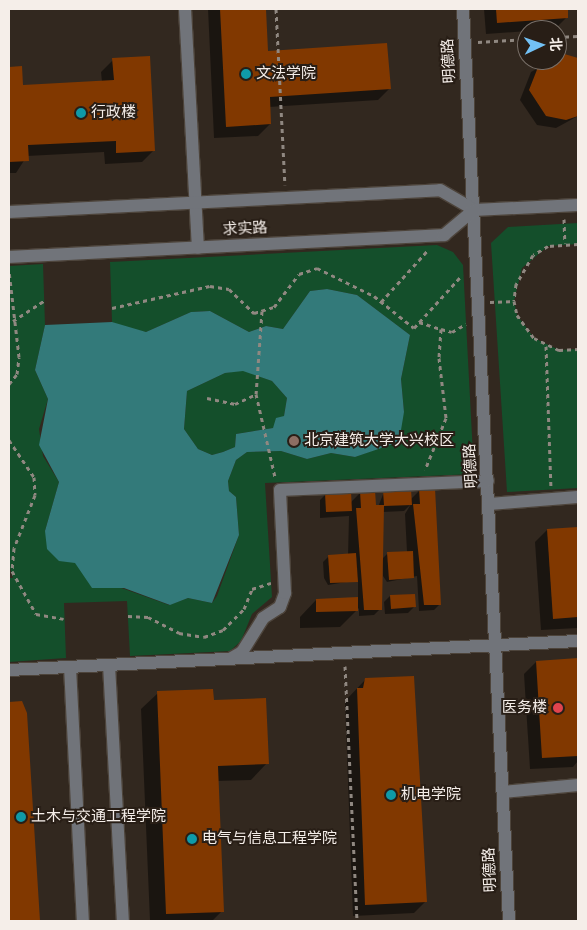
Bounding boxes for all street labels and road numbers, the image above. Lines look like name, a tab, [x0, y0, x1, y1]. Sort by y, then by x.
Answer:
street label: 明德路	[439, 38, 459, 84]
street label: 求实路	[222, 219, 268, 239]
street label: 明德路	[461, 443, 481, 489]
street label: 明德路	[480, 847, 500, 893]

